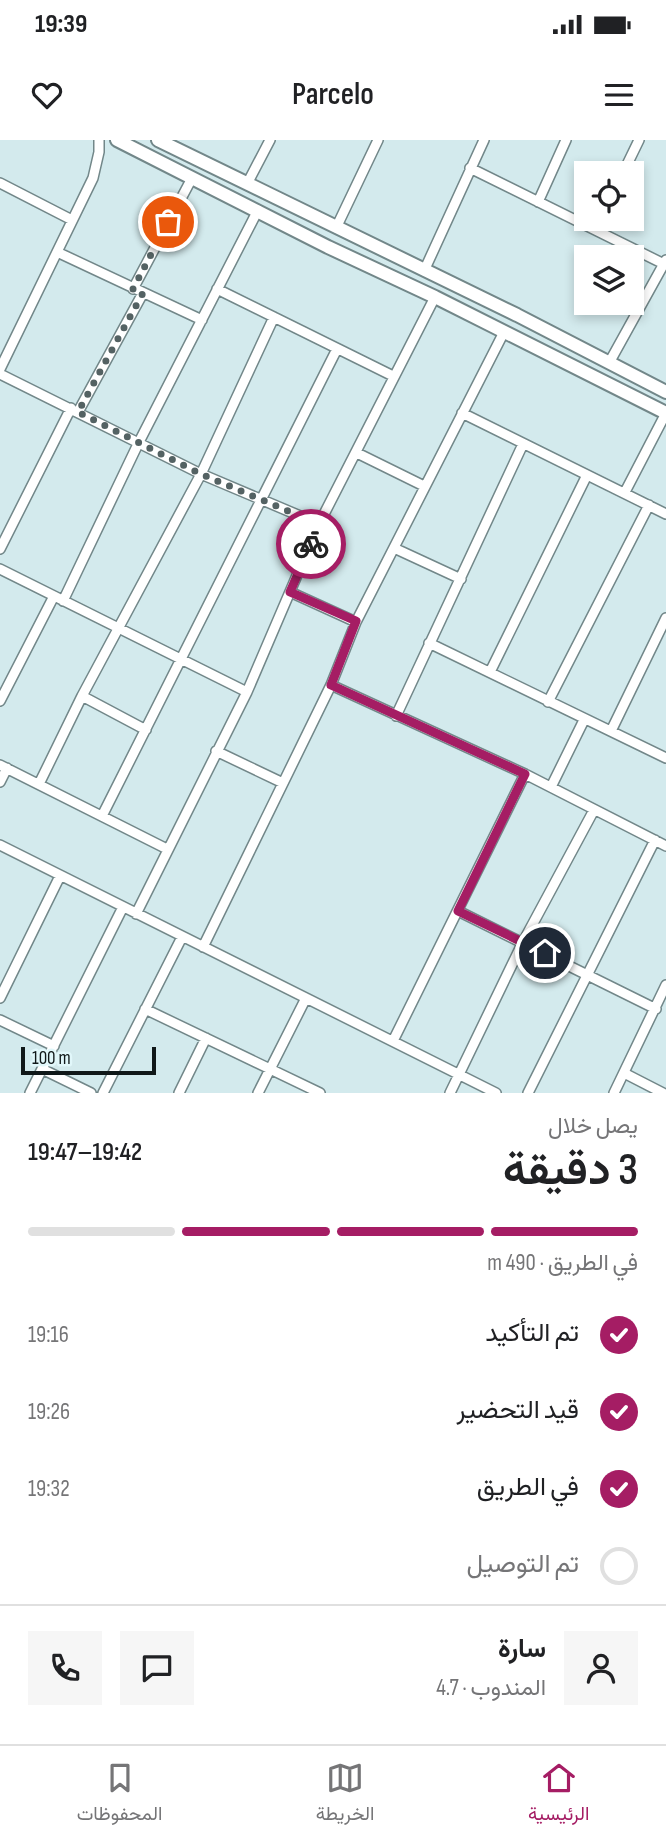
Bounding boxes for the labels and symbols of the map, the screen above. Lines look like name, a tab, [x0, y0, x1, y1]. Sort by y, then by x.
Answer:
pin	[138, 192, 198, 252]
courier	[276, 509, 346, 579]
pin	[515, 923, 575, 983]
scale bar	[21, 1044, 156, 1076]

